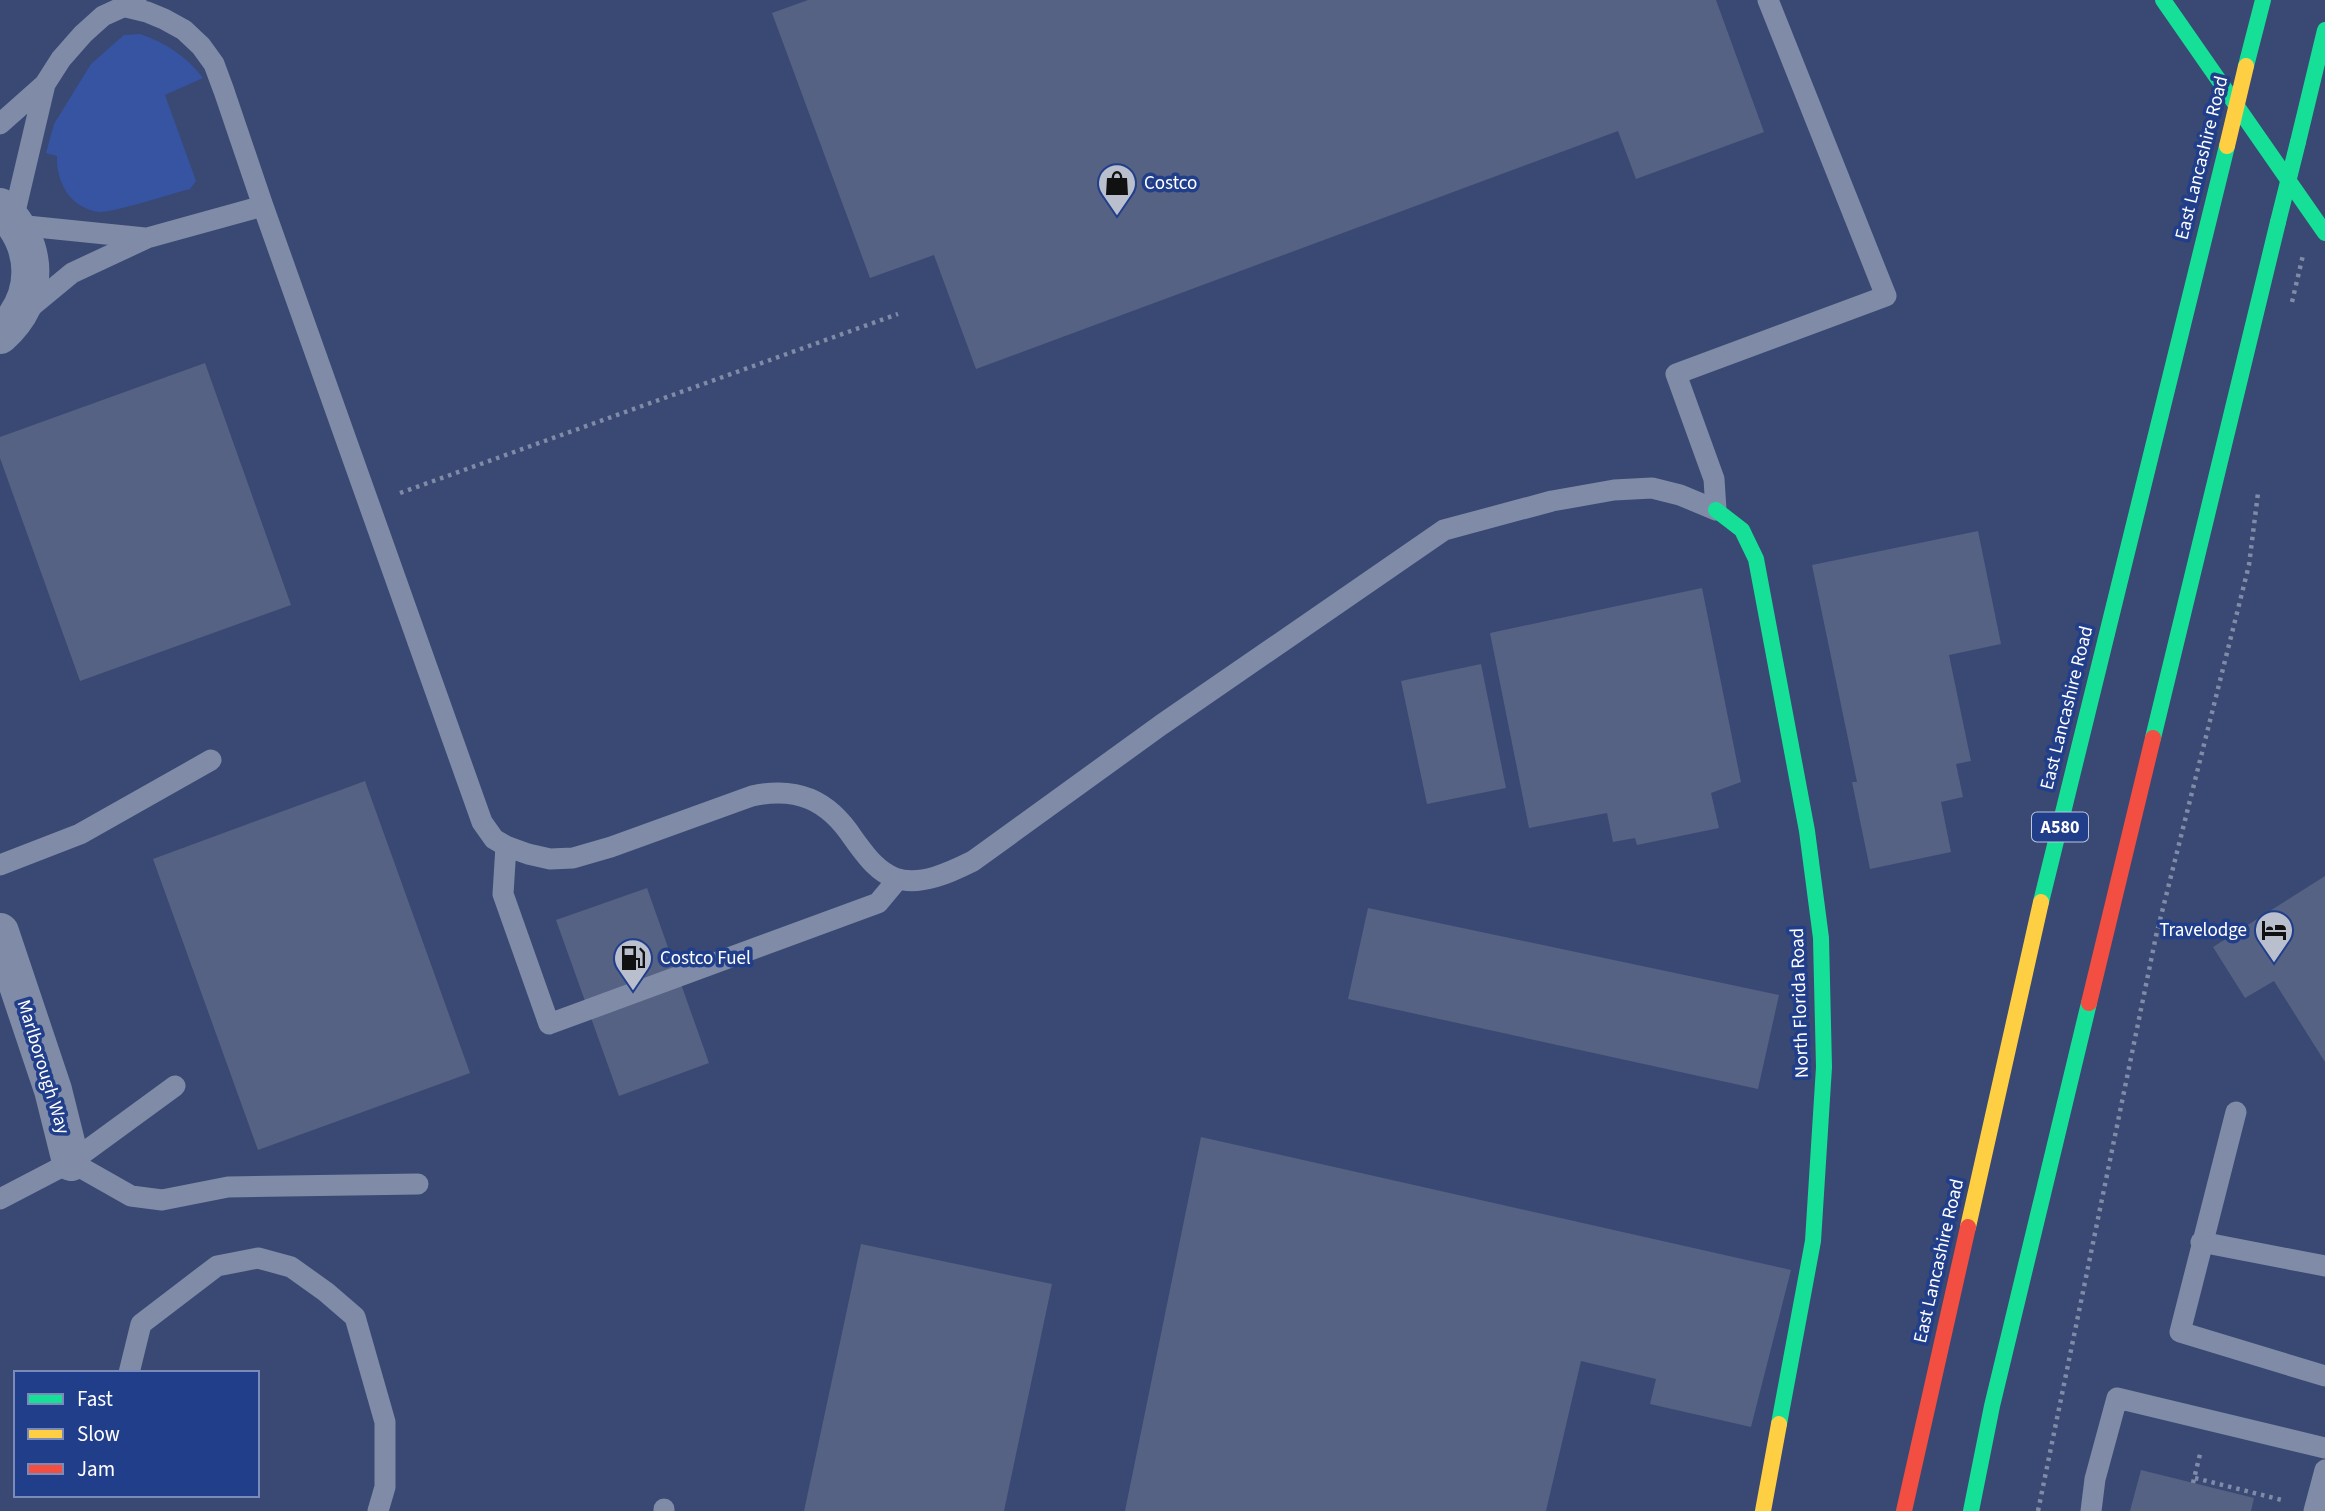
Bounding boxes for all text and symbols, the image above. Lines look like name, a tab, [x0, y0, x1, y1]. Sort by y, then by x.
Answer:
street label: East Lancashire Road	[2169, 73, 2235, 243]
shop icon: Costco	[1096, 162, 1138, 217]
place label: Costco	[1144, 170, 1197, 197]
street label: East Lancashire Road	[2034, 623, 2100, 793]
road number: A580	[2032, 812, 2088, 842]
hotel icon: Travelodge	[2253, 909, 2295, 964]
place label: Travelodge	[2159, 917, 2247, 944]
street label: North Florida Road	[1784, 927, 1816, 1079]
fuel station icon: Costco Fuel	[612, 937, 654, 992]
place label: Costco Fuel	[660, 945, 751, 972]
street label: Marlborough Way	[10, 996, 76, 1138]
street label: East Lancashire Road	[1907, 1176, 1971, 1346]
legend	[14, 1371, 259, 1497]
text: Fast	[77, 1384, 113, 1414]
text: Slow	[77, 1419, 120, 1449]
text: Jam	[77, 1454, 115, 1484]

